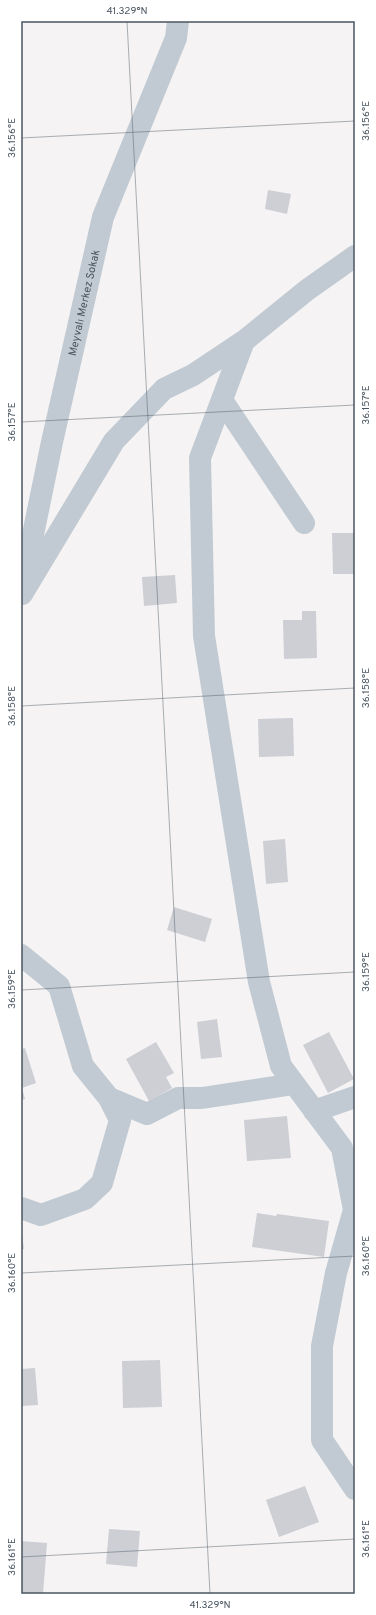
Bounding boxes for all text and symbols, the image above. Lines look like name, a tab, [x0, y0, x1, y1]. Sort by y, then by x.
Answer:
text: 41.329°N	[106, 5, 148, 18]
text: 36.156°E	[360, 101, 373, 141]
text: 36.156°E	[6, 118, 19, 158]
street label: Meyvalı Merkez Sokak	[66, 248, 103, 357]
text: 36.157°E	[360, 385, 373, 425]
text: 36.157°E	[6, 402, 19, 442]
text: 36.158°E	[360, 668, 373, 708]
text: 36.158°E	[6, 686, 19, 726]
text: 36.159°E	[360, 952, 373, 992]
text: 36.159°E	[6, 969, 19, 1009]
text: 36.160°E	[360, 1236, 373, 1276]
text: 36.160°E	[6, 1253, 19, 1293]
text: 36.161°E	[360, 1520, 373, 1558]
text: 36.161°E	[6, 1538, 19, 1576]
text: 41.329°N	[189, 1599, 231, 1612]

